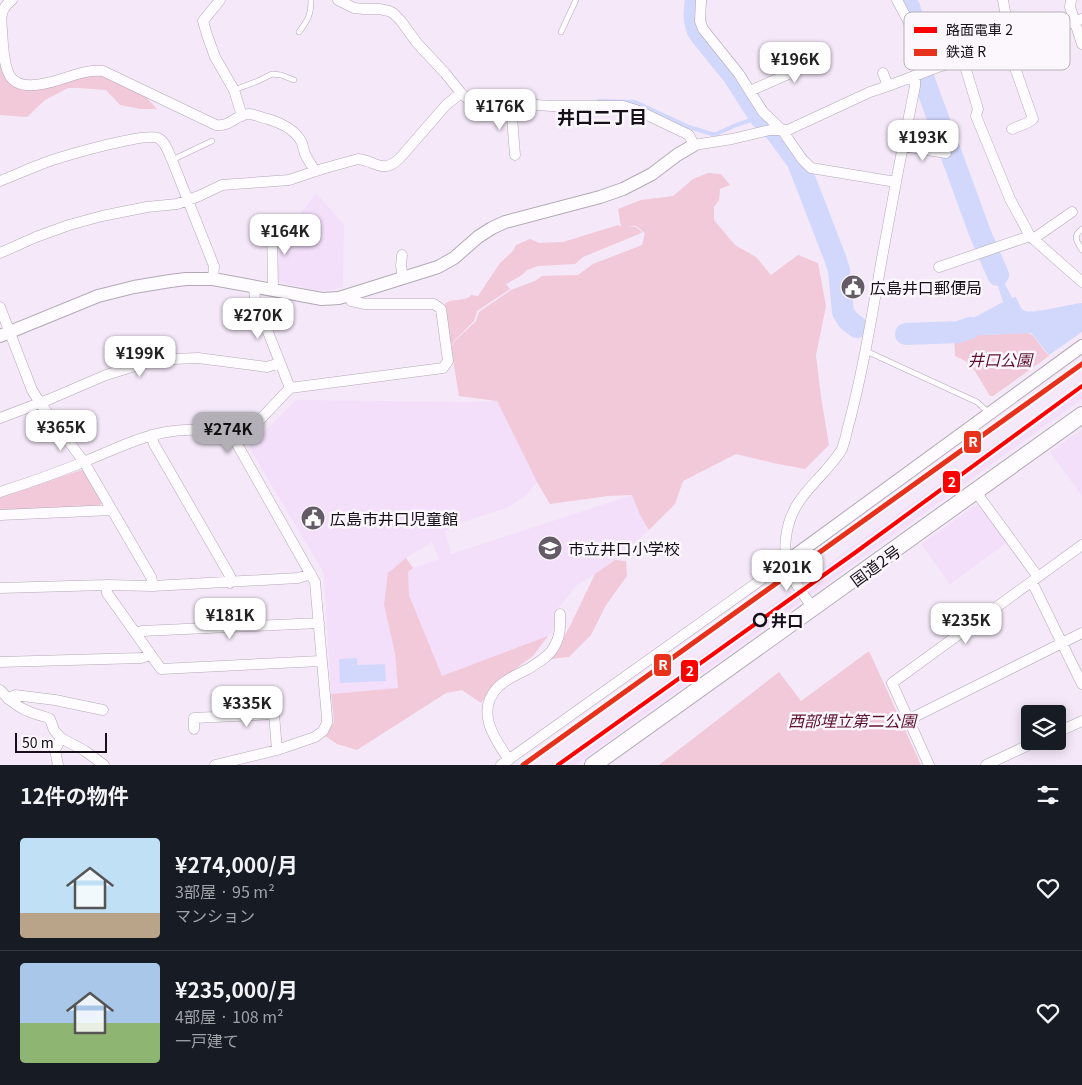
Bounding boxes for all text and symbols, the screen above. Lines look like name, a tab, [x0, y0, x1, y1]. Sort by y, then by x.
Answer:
legend	[904, 12, 1070, 70]
text: 路面電車 2	[946, 19, 1013, 39]
text: 鉄道 R	[946, 41, 986, 61]
pin: ¥196K	[760, 42, 830, 84]
text: ¥196K	[771, 46, 819, 70]
pin: ¥176K	[465, 88, 535, 131]
text: ¥176K	[476, 93, 524, 117]
district label: 井口二丁目	[557, 103, 647, 129]
pin: ¥193K	[888, 120, 958, 162]
text: ¥193K	[899, 124, 947, 148]
pin: ¥164K	[250, 214, 320, 256]
text: ¥164K	[261, 218, 309, 242]
public building icon: 広島井口郵便局	[840, 274, 866, 300]
place label: 広島井口郵便局	[870, 275, 982, 299]
pin: ¥270K	[223, 298, 293, 340]
text: ¥270K	[234, 302, 282, 326]
pin: ¥199K	[105, 336, 175, 378]
text: ¥199K	[116, 340, 164, 364]
park label: 井口公園	[968, 347, 1034, 371]
pin: ¥365K	[26, 410, 96, 452]
pin: ¥274K	[193, 412, 263, 454]
text: ¥365K	[37, 414, 85, 438]
text: ¥274K	[204, 416, 252, 440]
line badge: R	[963, 430, 982, 454]
text: R	[968, 431, 978, 451]
line badge: 2	[942, 470, 961, 494]
text: 2	[948, 471, 956, 491]
public building icon: 広島市井口児童館	[300, 505, 326, 531]
place label: 広島市井口児童館	[330, 506, 458, 530]
school or university icon: 市立井口小学校	[537, 535, 563, 561]
place label: 市立井口小学校	[568, 536, 680, 560]
street label: 国道2号	[845, 539, 905, 591]
pin: ¥201K	[752, 550, 822, 592]
text: ¥201K	[763, 554, 811, 578]
pin: ¥181K	[195, 598, 265, 640]
text: ¥181K	[206, 602, 254, 626]
pin: ¥235K	[931, 602, 1001, 645]
text: ¥235K	[942, 607, 990, 631]
place label: 井口	[771, 608, 803, 632]
marker: 井口	[753, 613, 767, 627]
line badge: R	[653, 653, 672, 677]
text: R	[658, 654, 668, 674]
line badge: 2	[680, 659, 699, 683]
text: 2	[686, 660, 694, 680]
pin: ¥335K	[212, 686, 282, 728]
text: ¥335K	[223, 690, 271, 714]
map controls	[1021, 705, 1066, 750]
button: layers	[1021, 705, 1066, 750]
park label: 西部埋立第二公園	[788, 708, 918, 732]
scale bar	[15, 730, 108, 753]
text: 50 m	[22, 732, 54, 752]
text: 12件の物件	[20, 780, 129, 810]
icon: filters	[1034, 781, 1062, 809]
text: ¥274,000/月	[175, 849, 298, 879]
icon: home	[60, 858, 120, 918]
icon: heart	[1034, 874, 1062, 902]
text: 3部屋 · 95 m²	[175, 879, 275, 903]
text: マンション	[175, 903, 255, 927]
text: ¥235,000/月	[175, 974, 298, 1004]
icon: home	[60, 983, 120, 1043]
icon: heart	[1034, 999, 1062, 1027]
text: 4部屋 · 108 m²	[175, 1004, 284, 1028]
text: 一戸建て	[175, 1028, 239, 1052]

